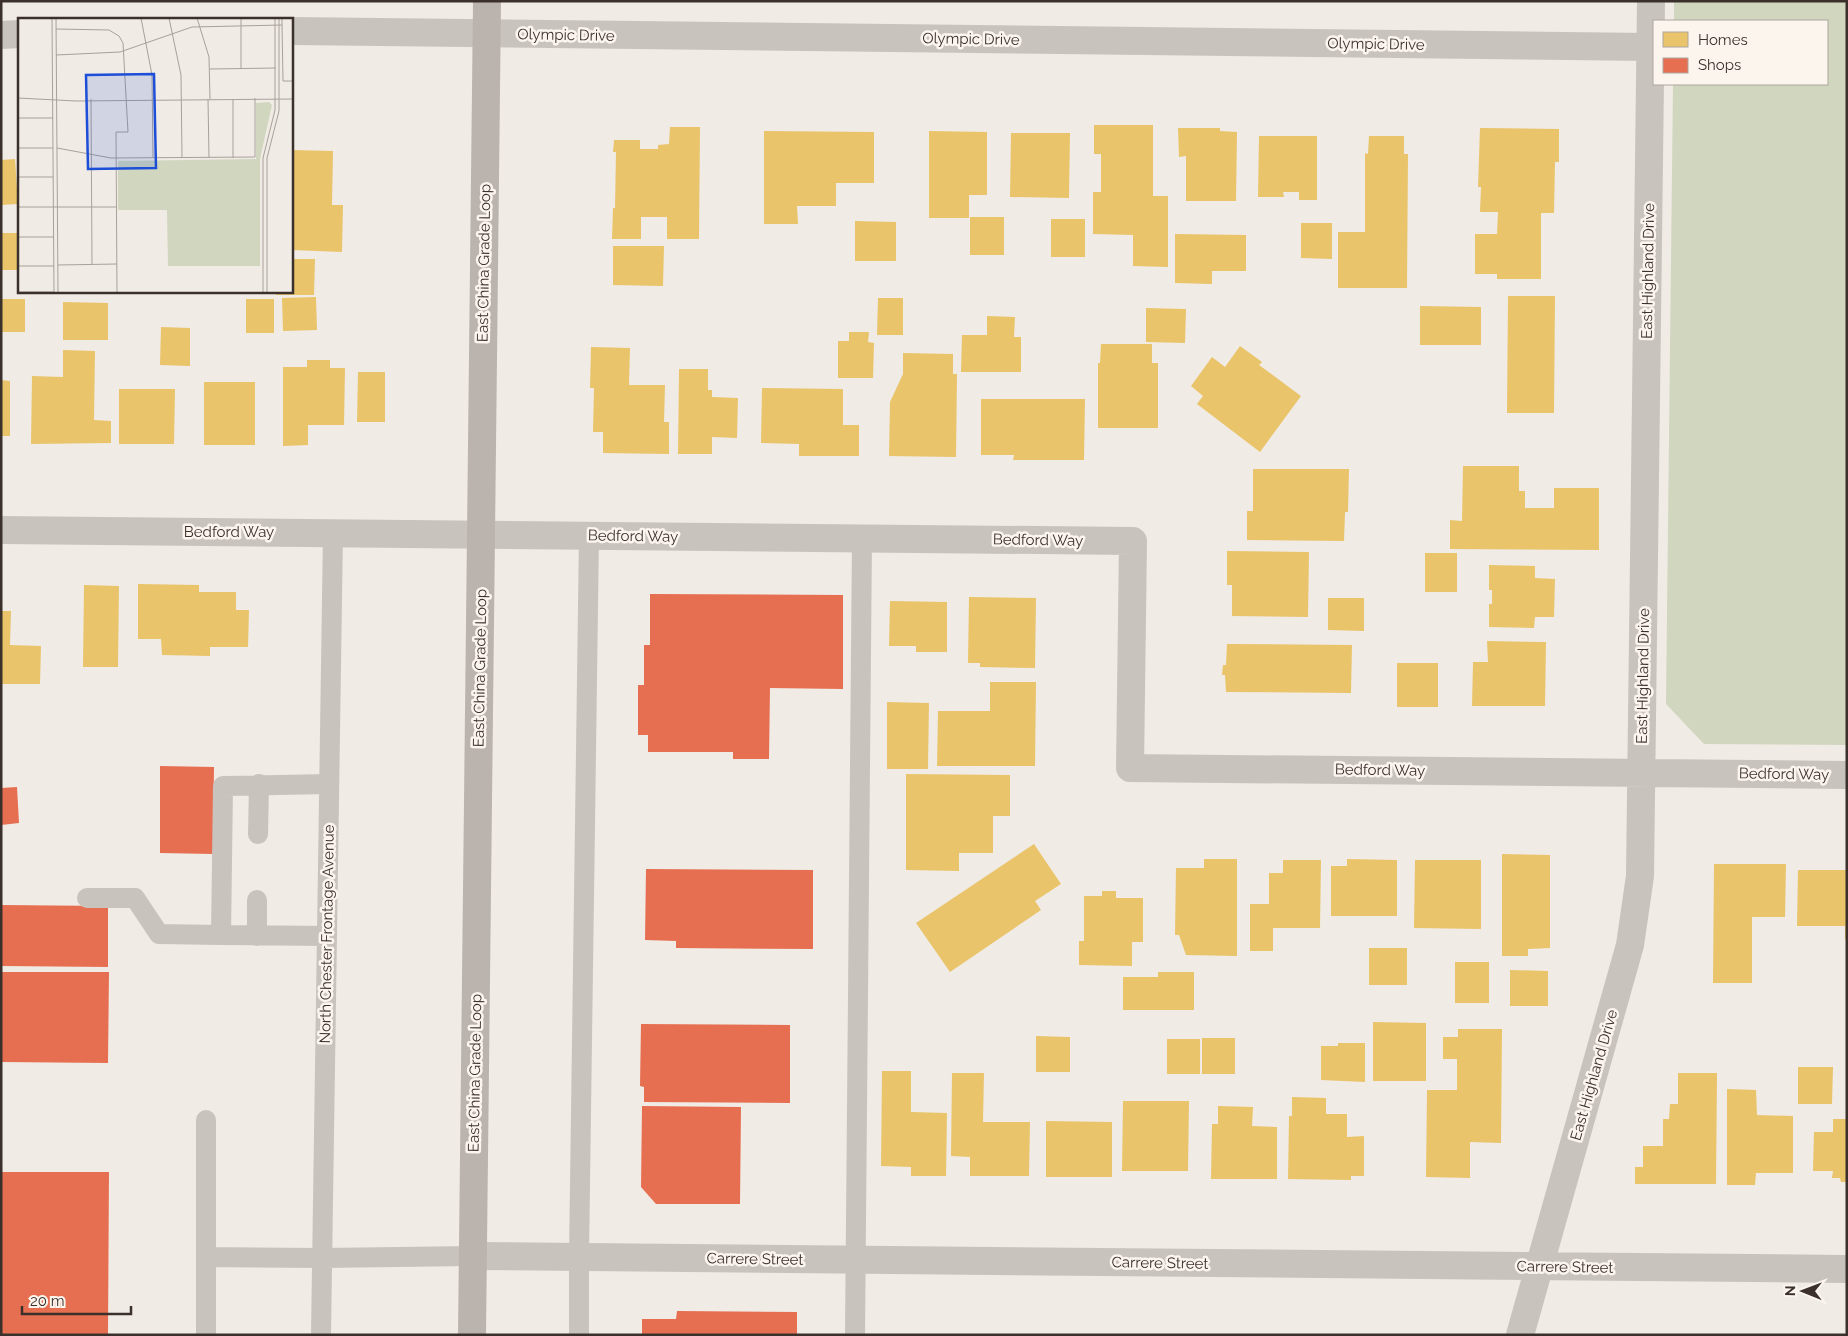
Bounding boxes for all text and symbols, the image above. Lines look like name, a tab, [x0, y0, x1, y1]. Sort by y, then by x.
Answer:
inset map	[18, 18, 292, 292]
legend	[1653, 20, 1828, 85]
street label: Olympic Drive	[517, 25, 615, 45]
street label: Olympic Drive	[922, 29, 1020, 49]
text: Homes	[1698, 31, 1748, 49]
street label: Olympic Drive	[1327, 34, 1425, 54]
text: Shops	[1698, 56, 1741, 74]
street label: East China Grade Loop	[474, 184, 494, 342]
street label: East Highland Drive	[1638, 203, 1658, 339]
street label: Bedford Way	[184, 523, 274, 541]
street label: Bedford Way	[588, 526, 678, 546]
street label: Bedford Way	[993, 530, 1083, 550]
street label: East China Grade Loop	[470, 589, 490, 747]
street label: East Highland Drive	[1633, 608, 1653, 744]
street label: Bedford Way	[1335, 760, 1425, 780]
street label: Bedford Way	[1739, 764, 1829, 784]
street label: North Chester Frontage Avenue	[316, 824, 338, 1044]
street label: East China Grade Loop	[465, 994, 485, 1152]
street label: East Highland Drive	[1567, 1007, 1621, 1143]
street label: Carrere Street	[706, 1249, 804, 1269]
street label: Carrere Street	[1111, 1253, 1209, 1273]
street label: Carrere Street	[1516, 1257, 1614, 1277]
north arrow	[1778, 1266, 1828, 1316]
scale bar	[22, 1284, 131, 1316]
text: N	[1782, 1285, 1798, 1296]
text: 20 m	[30, 1292, 65, 1310]

